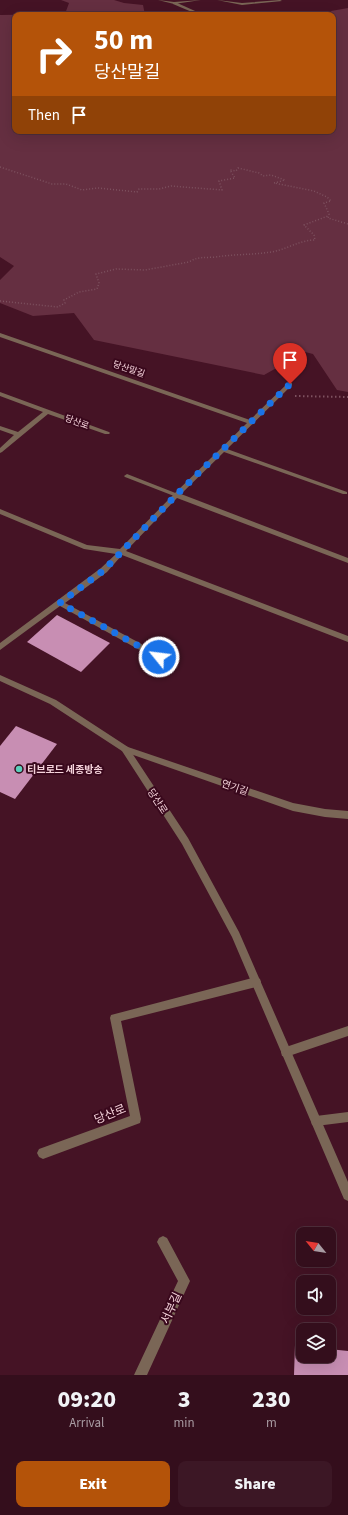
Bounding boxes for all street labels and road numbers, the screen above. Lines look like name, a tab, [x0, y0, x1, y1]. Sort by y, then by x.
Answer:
street label: 당산말길	[111, 358, 147, 381]
street label: 당산로	[63, 412, 91, 433]
street label: 연기길	[219, 777, 250, 799]
street label: 당산로	[144, 786, 171, 817]
street label: 당산로	[92, 1100, 129, 1129]
street label: 서부길	[157, 1290, 186, 1327]

